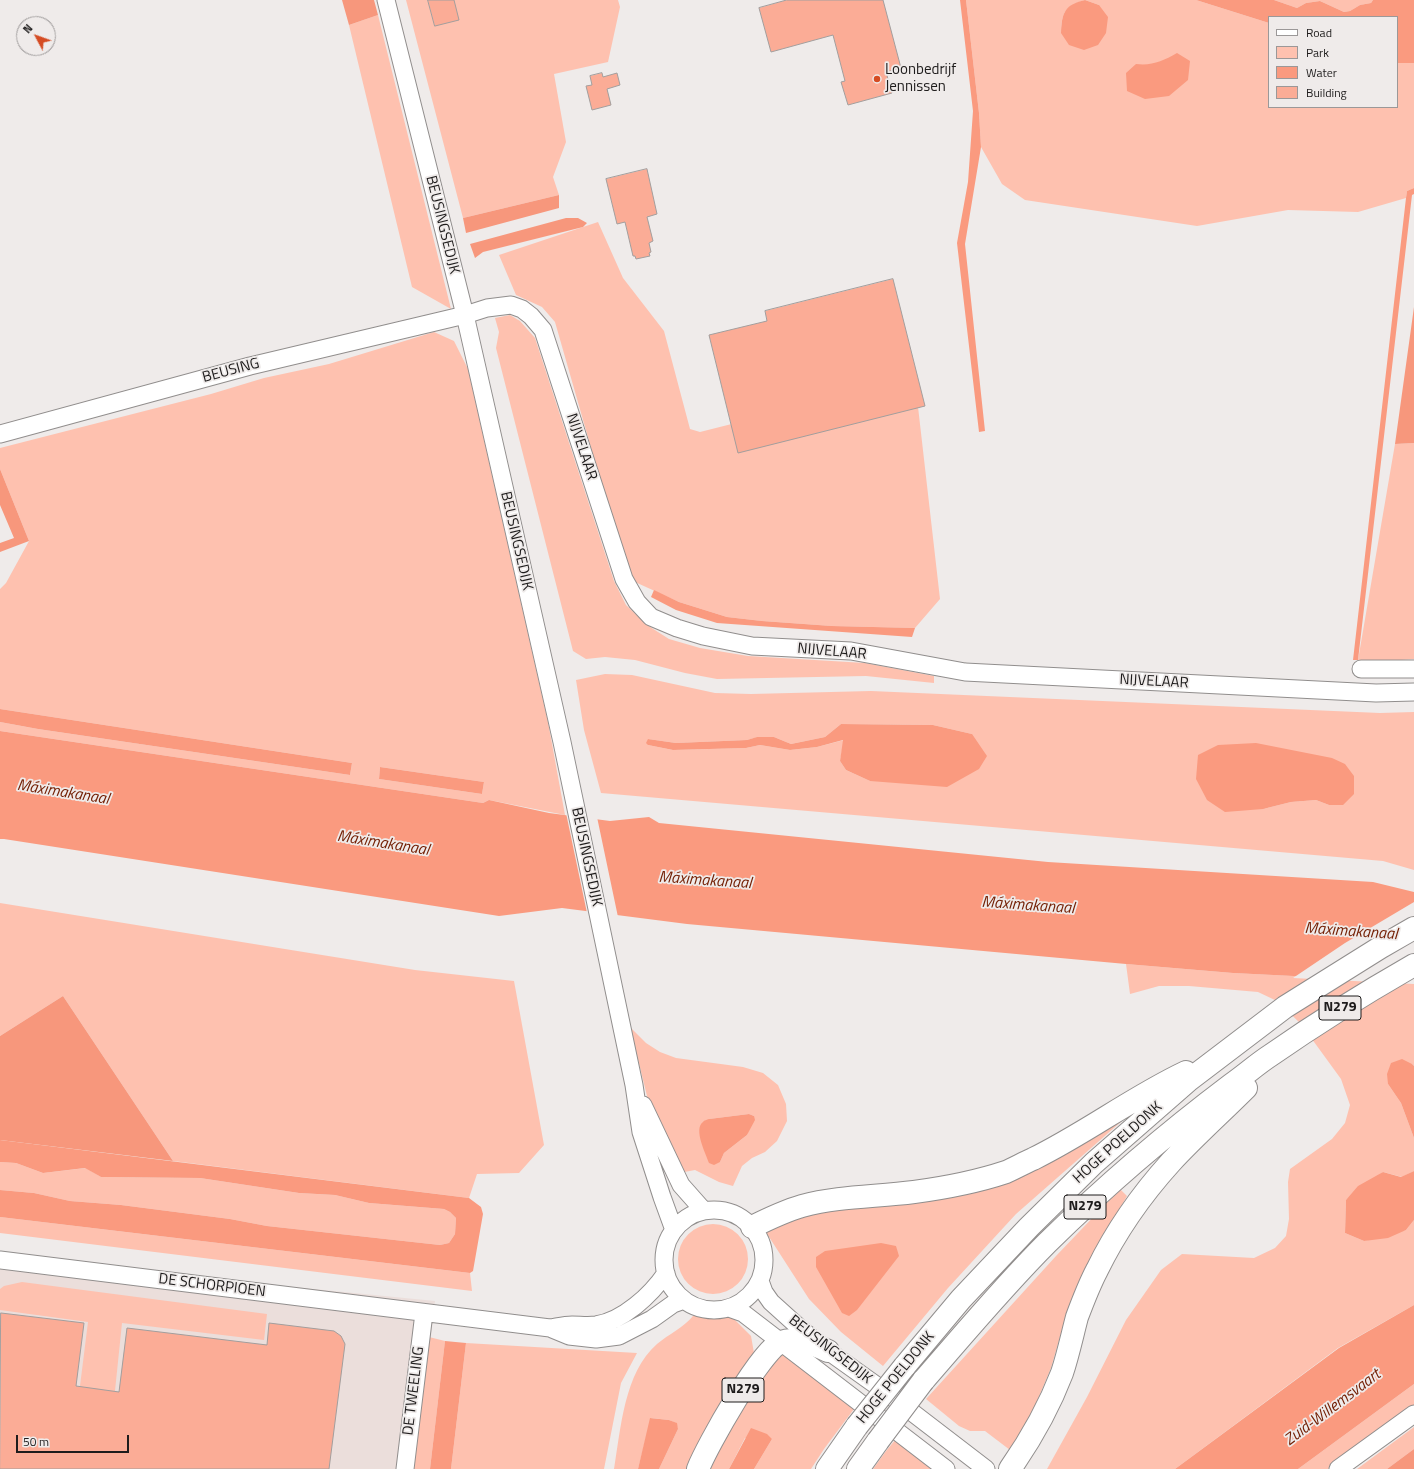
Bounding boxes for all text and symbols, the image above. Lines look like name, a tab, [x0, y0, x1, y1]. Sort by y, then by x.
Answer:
north arrow	[16, 16, 56, 56]
legend	[1268, 16, 1398, 108]
text: N	[19, 21, 36, 37]
text: Road	[1306, 23, 1332, 42]
text: Park	[1306, 43, 1329, 62]
place label: Loonbedrijf Jennissen	[885, 61, 956, 96]
text: Water	[1306, 63, 1337, 82]
marker: Loonbedrijf Jennissen	[872, 74, 882, 84]
text: Building	[1306, 83, 1347, 102]
street label: BEUSINGSEDIJK	[421, 174, 463, 276]
street label: BEUSING	[200, 355, 262, 387]
street label: NIJVELAAR	[562, 411, 600, 483]
street label: BEUSINGSEDIJK	[496, 490, 536, 592]
street label: NIJVELAAR	[797, 640, 867, 664]
street label: NIJVELAAR	[1119, 671, 1189, 693]
water label: Máximakanaal	[16, 776, 110, 810]
street label: BEUSINGSEDIJK	[567, 806, 605, 908]
water label: Máximakanaal	[336, 827, 430, 861]
water label: Máximakanaal	[658, 868, 752, 894]
water label: Máximakanaal	[981, 893, 1075, 919]
water label: Máximakanaal	[1304, 919, 1398, 945]
road number: N279	[1319, 996, 1361, 1020]
street label: HOGE POELDONK	[1070, 1098, 1166, 1188]
road number: N279	[1064, 1195, 1106, 1219]
street label: DE SCHORPIOEN	[157, 1271, 267, 1301]
street label: BEUSINGSEDIJK	[785, 1312, 875, 1388]
street label: HOGE POELDONK	[853, 1328, 939, 1428]
street label: DE TWEELING	[400, 1346, 428, 1436]
water label: Zuid-Willemsvaart	[1281, 1366, 1385, 1450]
road number: N279	[722, 1378, 764, 1402]
scale bar	[18, 1427, 131, 1453]
text: 50 m	[23, 1432, 49, 1451]

